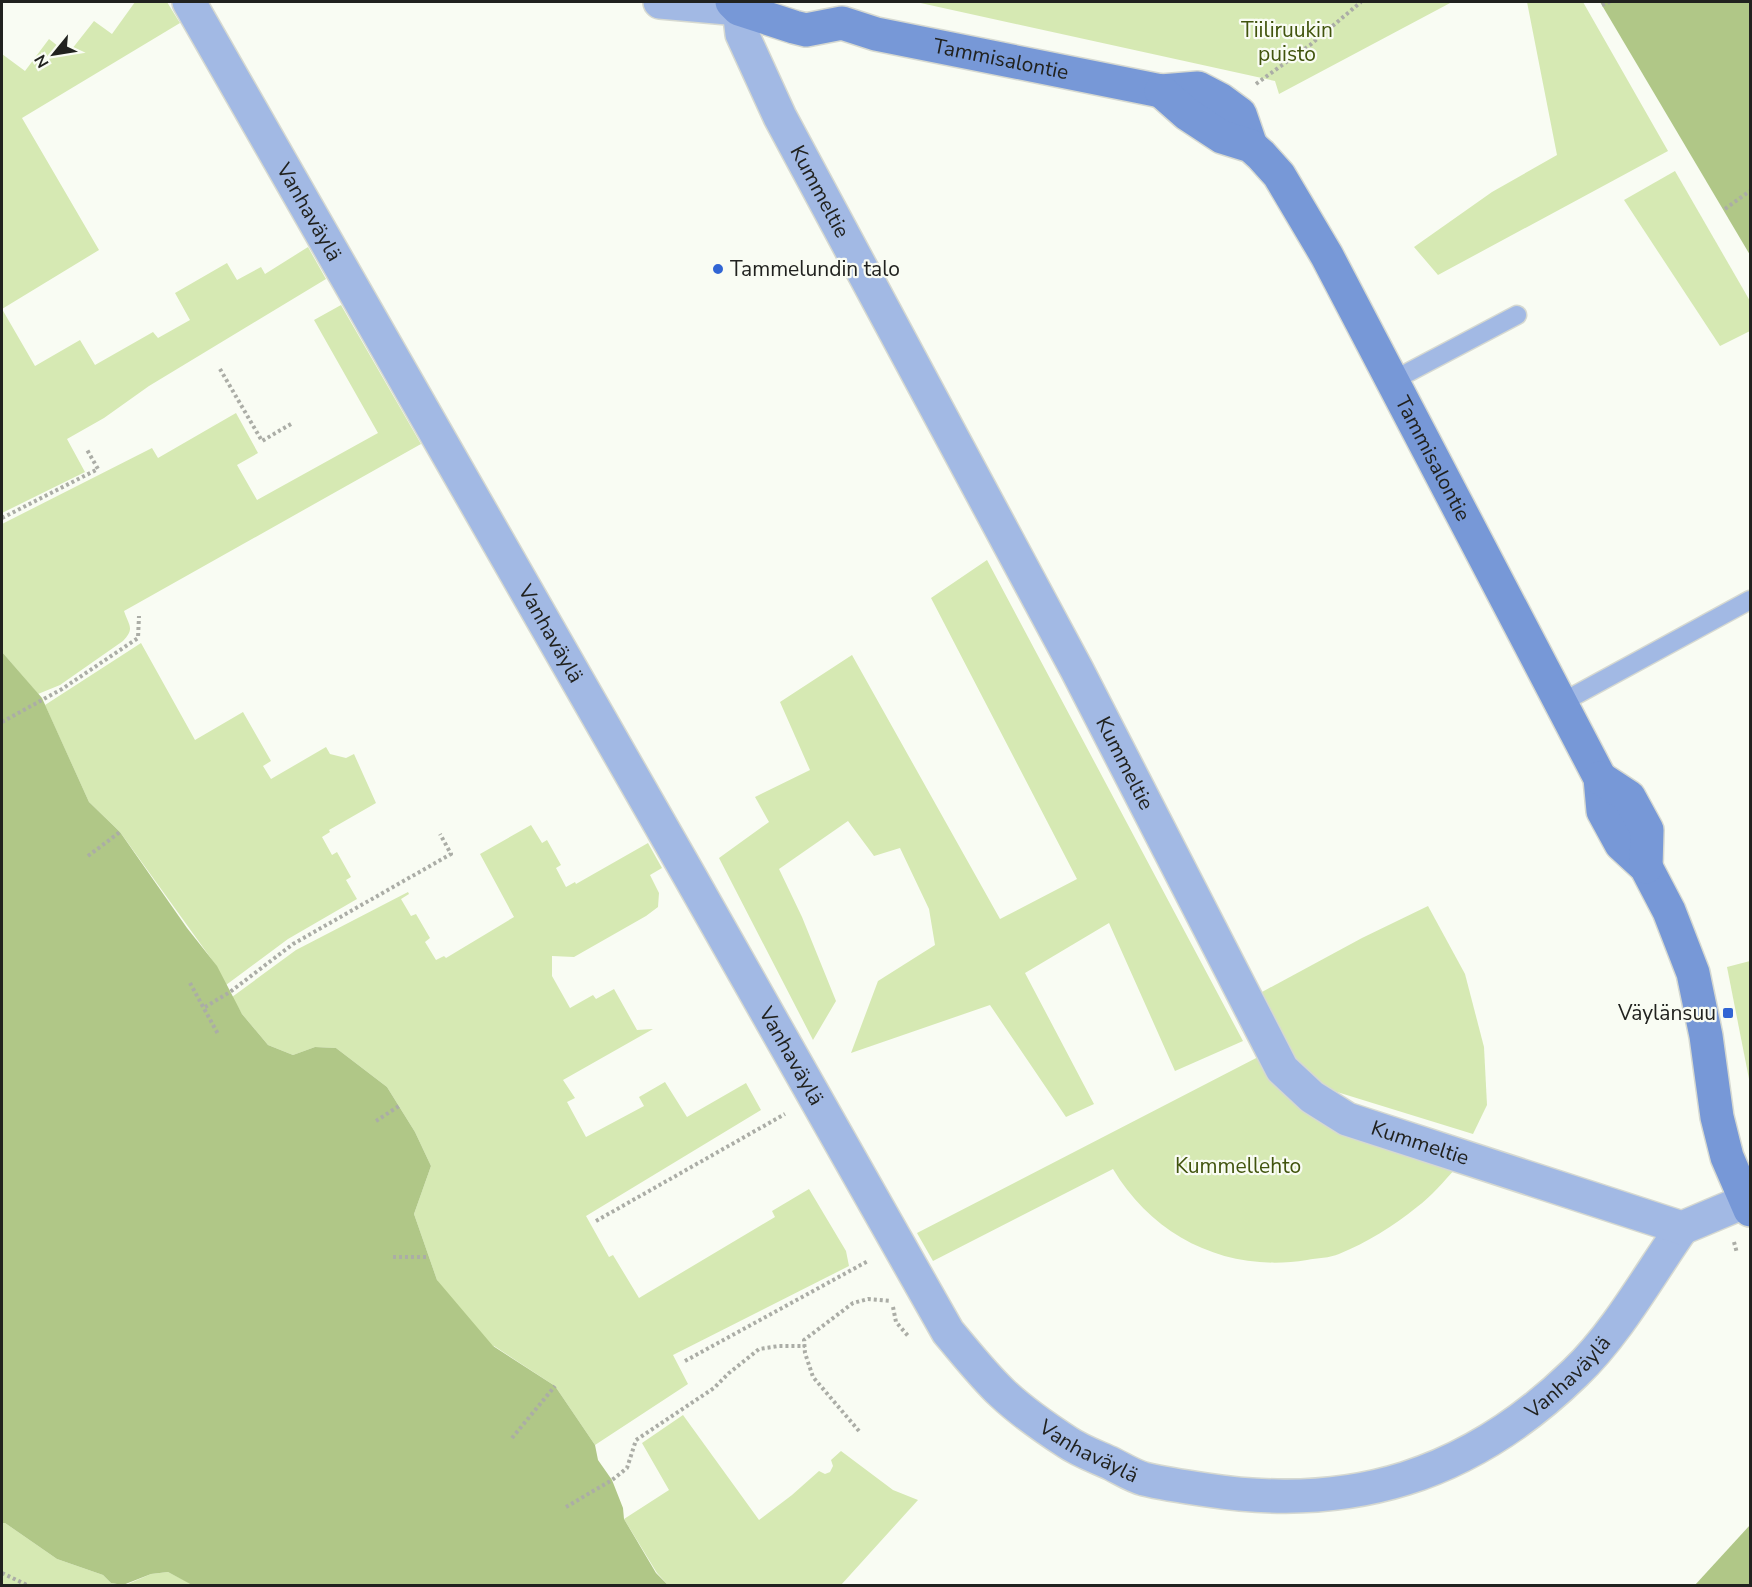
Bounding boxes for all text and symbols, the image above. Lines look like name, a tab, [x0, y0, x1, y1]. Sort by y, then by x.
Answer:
park label: Tiiliruukin puisto	[1241, 16, 1333, 68]
north arrow	[24, 24, 84, 84]
street label: Tammisalontie	[931, 32, 1071, 86]
text: N	[29, 50, 54, 72]
street label: Kummeltie	[784, 140, 856, 243]
street label: Vanhaväylä	[270, 157, 349, 266]
place label: Tammelundin talo	[730, 255, 900, 283]
marker: Tammelundin talo	[711, 262, 725, 276]
street label: Tammisalontie	[1389, 391, 1477, 526]
street label: Vanhaväylä	[511, 579, 590, 688]
street label: Kummeltie	[1089, 712, 1161, 815]
place label: Väylänsuu	[1617, 999, 1716, 1027]
street label: Vanhaväylä	[752, 1001, 831, 1110]
marker: Väylänsuu	[1721, 1006, 1735, 1020]
street label: Kummeltie	[1368, 1114, 1473, 1172]
park label: Kummellehto	[1175, 1152, 1301, 1180]
street label: Vanhaväylä	[1518, 1330, 1617, 1426]
street label: Vanhaväylä	[1033, 1413, 1143, 1489]

